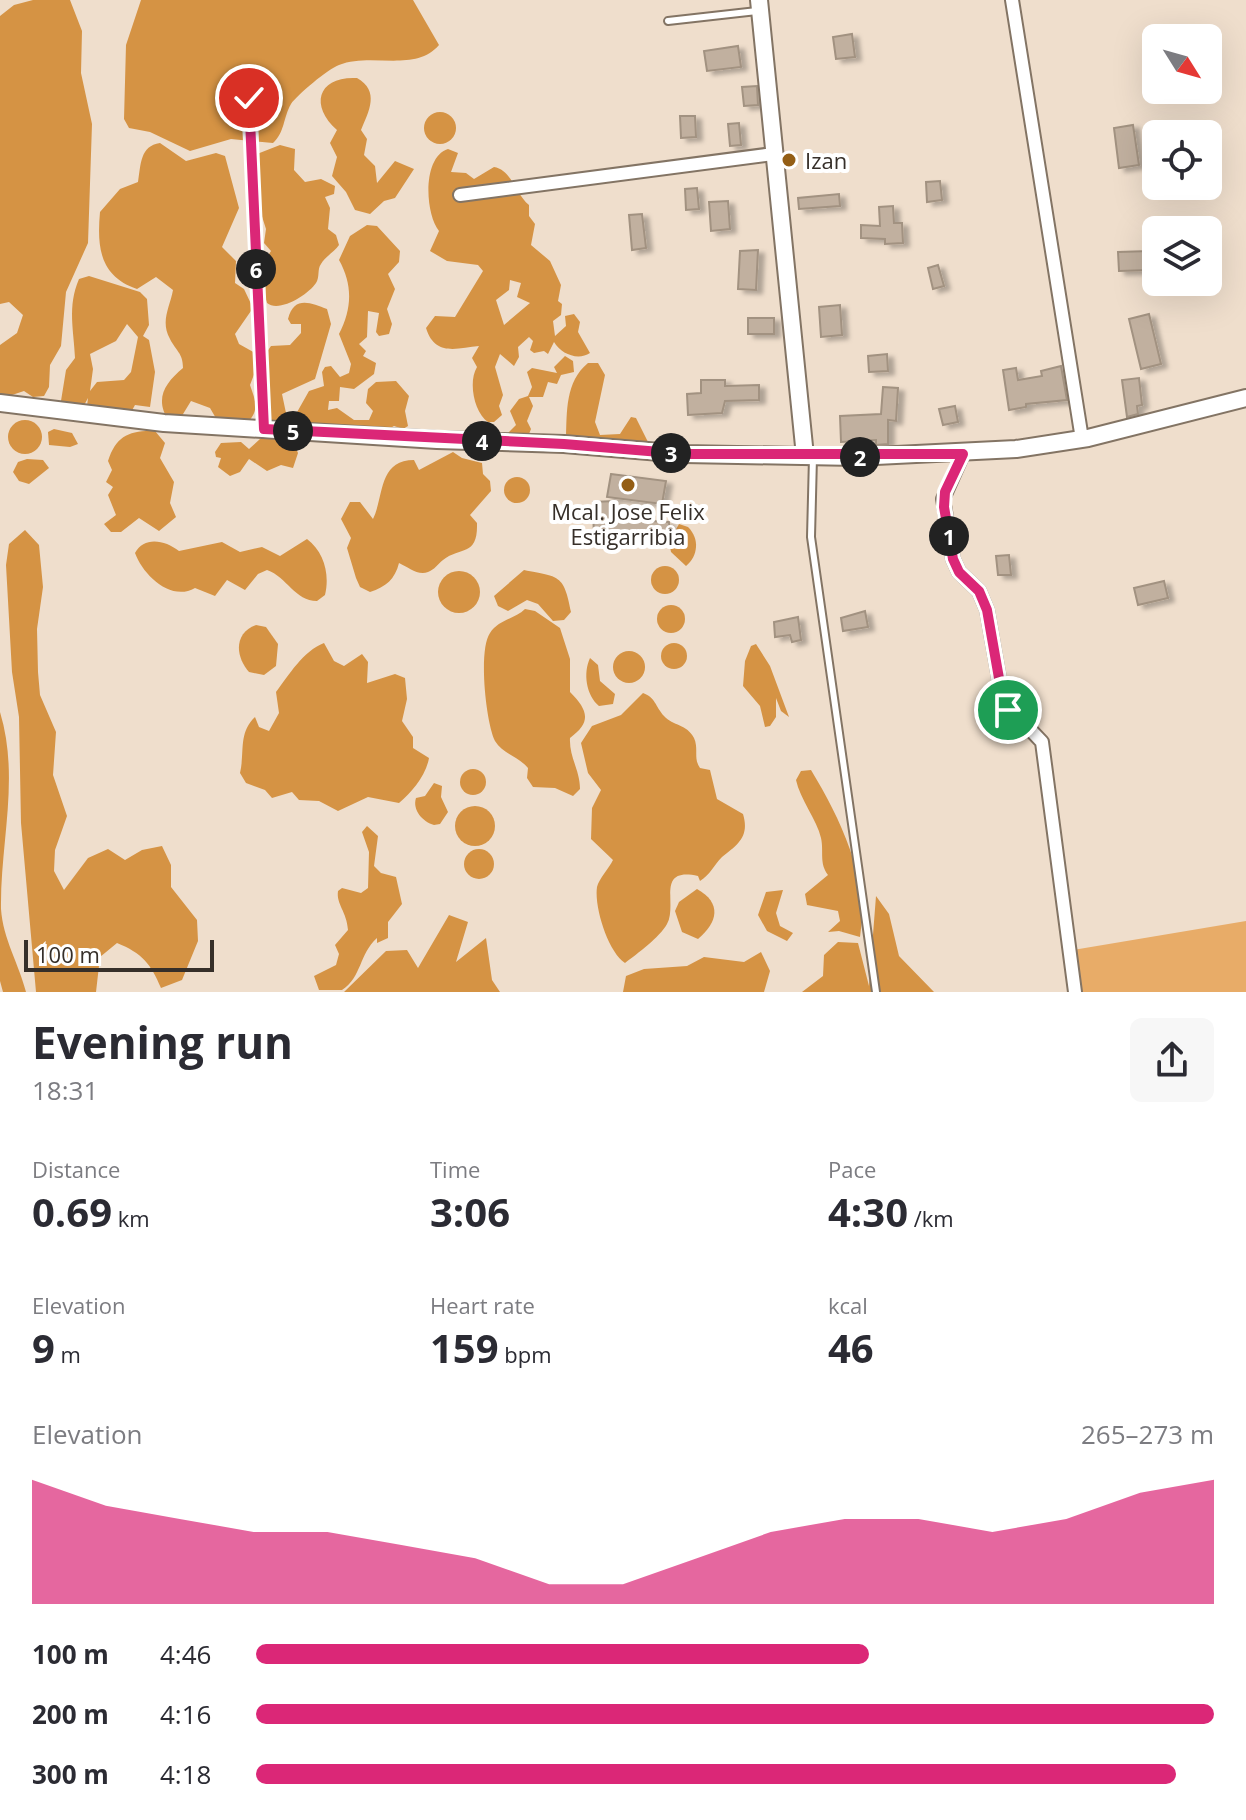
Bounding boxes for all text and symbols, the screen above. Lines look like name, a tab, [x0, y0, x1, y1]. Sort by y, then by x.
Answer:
north arrow	[1142, 24, 1222, 104]
map controls	[1142, 24, 1222, 296]
pin	[215, 64, 283, 132]
icon: check	[227, 76, 271, 120]
button: locate	[1142, 120, 1222, 200]
place label: Izan	[805, 145, 847, 175]
marker: Izan	[780, 151, 798, 169]
button: layers	[1142, 216, 1222, 296]
pin: 6	[236, 249, 276, 289]
text: 6	[250, 254, 262, 284]
pin: 5	[273, 411, 313, 451]
text: 5	[287, 416, 299, 446]
pin: 4	[462, 421, 502, 461]
text: 4	[476, 426, 488, 456]
pin: 3	[651, 433, 691, 473]
pin: 2	[840, 437, 880, 477]
text: 3	[665, 438, 677, 468]
text: 2	[854, 442, 866, 472]
marker: Mcal. Jose Felix Estigarribia	[619, 476, 637, 494]
place label: Mcal. Jose Felix Estigarribia	[551, 496, 705, 551]
pin: 1	[929, 516, 969, 556]
text: 1	[943, 521, 955, 551]
pin	[974, 676, 1042, 744]
icon: arrive	[986, 688, 1030, 732]
scale bar	[24, 936, 214, 972]
text: 100 m	[36, 939, 100, 969]
text: Evening run	[32, 1012, 293, 1072]
button: share	[1130, 1018, 1214, 1102]
text: 18:31	[32, 1072, 98, 1108]
text: Distance	[32, 1154, 120, 1184]
text: Time	[430, 1154, 480, 1184]
text: Pace	[828, 1154, 876, 1184]
text: 0.69	[32, 1184, 112, 1239]
text: 3:06	[430, 1184, 510, 1239]
text: 4:30	[828, 1184, 908, 1239]
text: km	[112, 1203, 150, 1233]
text: /km	[908, 1203, 954, 1233]
text: Elevation	[32, 1290, 125, 1320]
text: Heart rate	[430, 1290, 535, 1320]
text: kcal	[828, 1290, 868, 1320]
text: 9	[32, 1320, 55, 1375]
text: 159	[430, 1320, 499, 1375]
text: 46	[828, 1320, 874, 1375]
text: m	[55, 1339, 81, 1369]
text: bpm	[499, 1339, 552, 1369]
text: Elevation	[32, 1416, 142, 1452]
text: 265–273 m	[1081, 1416, 1214, 1452]
text: 100 m	[32, 1636, 109, 1672]
text: 4:46	[160, 1636, 211, 1672]
text: 200 m	[32, 1696, 109, 1732]
text: 4:16	[160, 1696, 211, 1732]
text: 300 m	[32, 1756, 109, 1792]
text: 4:18	[160, 1756, 211, 1792]

